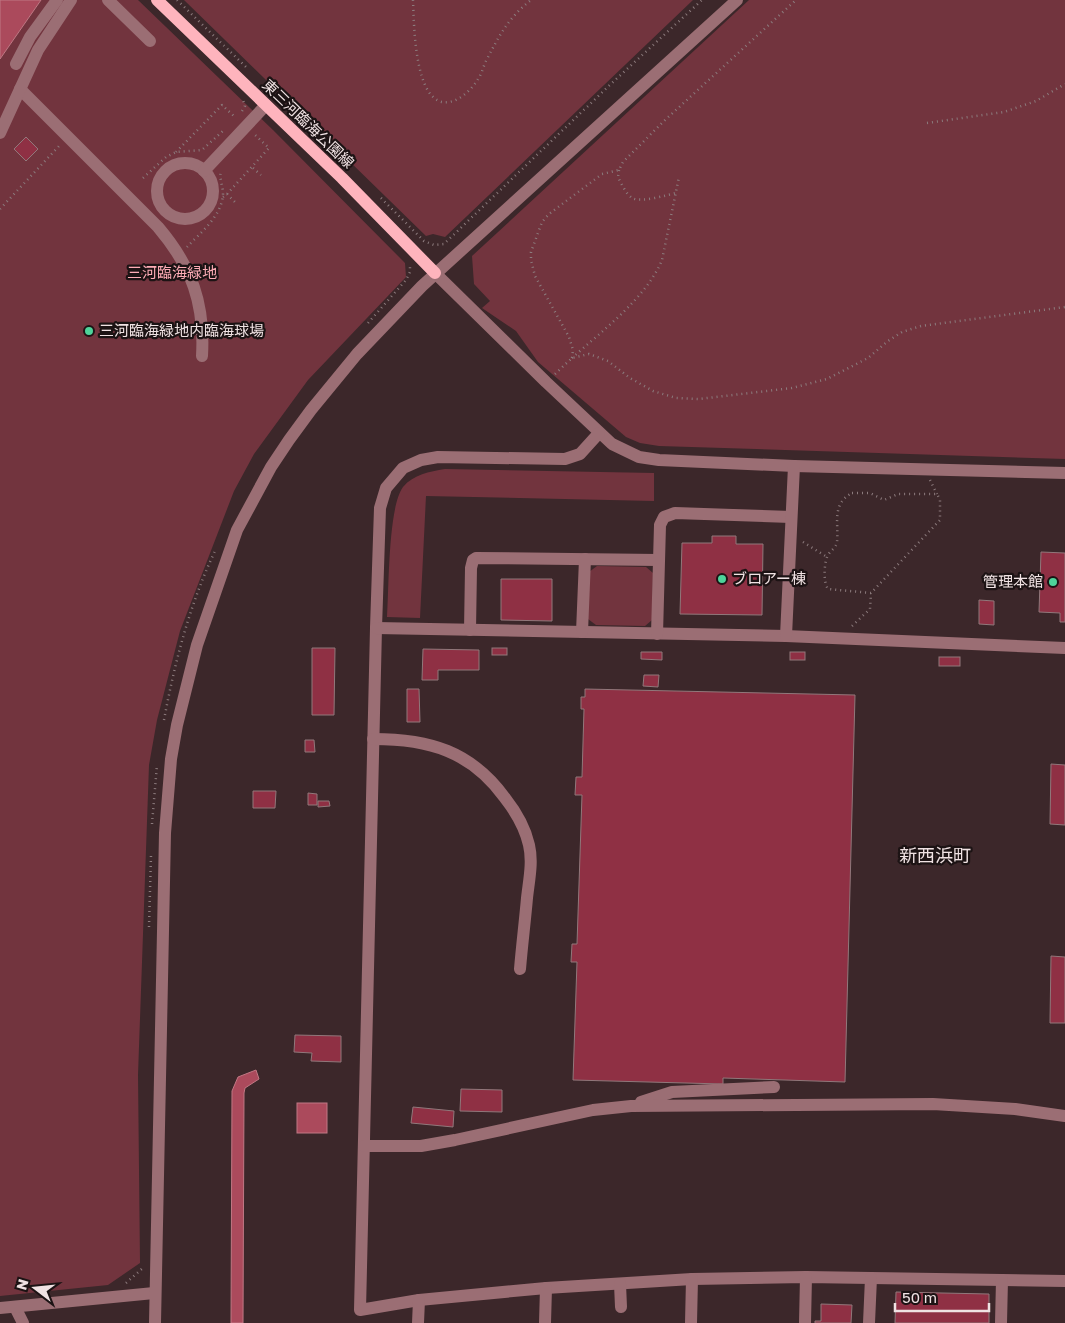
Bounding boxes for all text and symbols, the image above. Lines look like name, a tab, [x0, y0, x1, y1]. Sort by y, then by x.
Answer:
street label: 東三河臨海公園線	[259, 75, 358, 171]
park label: 三河臨海緑地	[127, 263, 217, 281]
place label: 三河臨海緑地内臨海球場	[99, 321, 264, 339]
marker: 三河臨海緑地内臨海球場	[83, 325, 95, 337]
place label: ブロアー棟	[732, 569, 806, 587]
place label: 管理本館	[983, 572, 1043, 590]
marker: ブロアー棟	[716, 573, 728, 585]
marker: 管理本館	[1047, 576, 1059, 588]
district label: 新西浜町	[899, 844, 971, 866]
north arrow	[10, 1263, 60, 1313]
text: N	[12, 1277, 32, 1292]
scale bar	[895, 1280, 989, 1312]
text: 50 m	[902, 1288, 937, 1306]

